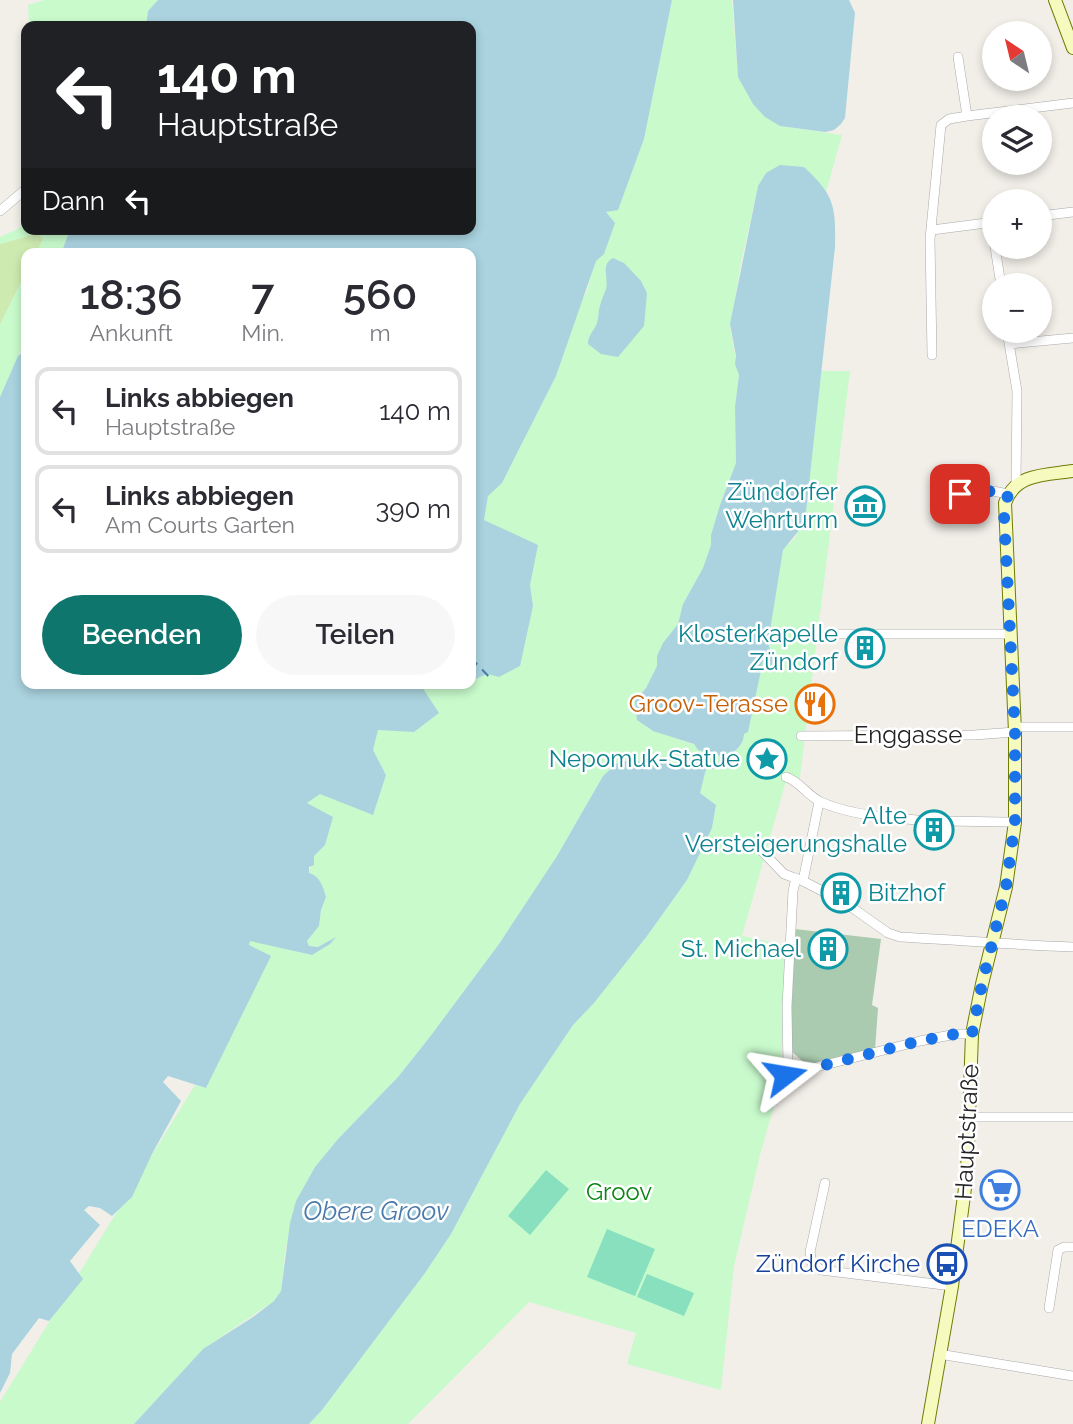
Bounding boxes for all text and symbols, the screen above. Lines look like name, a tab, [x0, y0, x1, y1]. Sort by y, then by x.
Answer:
north arrow	[982, 21, 1052, 91]
map controls	[982, 21, 1052, 343]
text: 140 m	[157, 47, 297, 104]
icon: left	[42, 49, 133, 140]
button: layers	[982, 105, 1052, 175]
text: Hauptstraße	[157, 106, 338, 143]
icon: left	[119, 182, 157, 220]
text: Dann	[42, 186, 105, 216]
button: +	[982, 189, 1052, 259]
text: 18:36	[80, 270, 183, 319]
text: 7	[251, 270, 274, 319]
text: 560	[343, 270, 417, 319]
button: −	[982, 273, 1052, 343]
text: Ankunft	[89, 319, 173, 346]
text: Min.	[241, 319, 284, 346]
text: m	[370, 319, 391, 346]
text: Links abbiegen	[105, 383, 294, 413]
icon: left	[46, 392, 84, 430]
text: 140 m	[379, 396, 451, 426]
text: Hauptstraße	[105, 413, 235, 440]
pin	[930, 464, 990, 524]
icon: arrive	[941, 475, 979, 513]
place label: Zündorfer Wehrturm	[725, 477, 839, 534]
text: Links abbiegen	[105, 481, 294, 511]
museum icon: Zündorfer Wehrturm	[844, 485, 886, 527]
icon: left	[46, 490, 84, 528]
text: 390 m	[375, 494, 451, 524]
text: Am Courts Garten	[105, 511, 295, 538]
button: Beenden	[42, 595, 242, 675]
button: Teilen	[256, 595, 455, 675]
place label: Klosterkapelle Zündorf	[678, 619, 839, 676]
building icon: Klosterkapelle Zündorf	[844, 627, 886, 669]
restaurant icon: Groov-Terasse	[794, 683, 836, 725]
place label: Groov-Terasse	[629, 689, 788, 718]
street label: Enggasse	[854, 720, 962, 749]
place icon: Nepomuk-Statue	[746, 738, 788, 780]
place label: Nepomuk-Statue	[549, 744, 740, 773]
place label: Alte Versteigerungshalle	[685, 801, 907, 858]
building icon: Alte Versteigerungshalle	[913, 809, 955, 851]
building icon: Bitzhof	[820, 872, 862, 914]
place label: Bitzhof	[868, 878, 946, 907]
building icon: St. Michael	[807, 928, 849, 970]
place label: St. Michael	[681, 934, 801, 963]
position arrow	[748, 1038, 822, 1112]
street label: Hauptstraße	[948, 1063, 985, 1201]
supermarket icon: EDEKA	[979, 1169, 1021, 1211]
park label: Groov	[586, 1177, 652, 1206]
water label: Obere Groov	[303, 1196, 449, 1226]
place label: EDEKA	[961, 1214, 1039, 1243]
bus stop icon: Zündorf Kirche	[926, 1243, 968, 1285]
place label: Zündorf Kirche	[756, 1249, 920, 1278]

